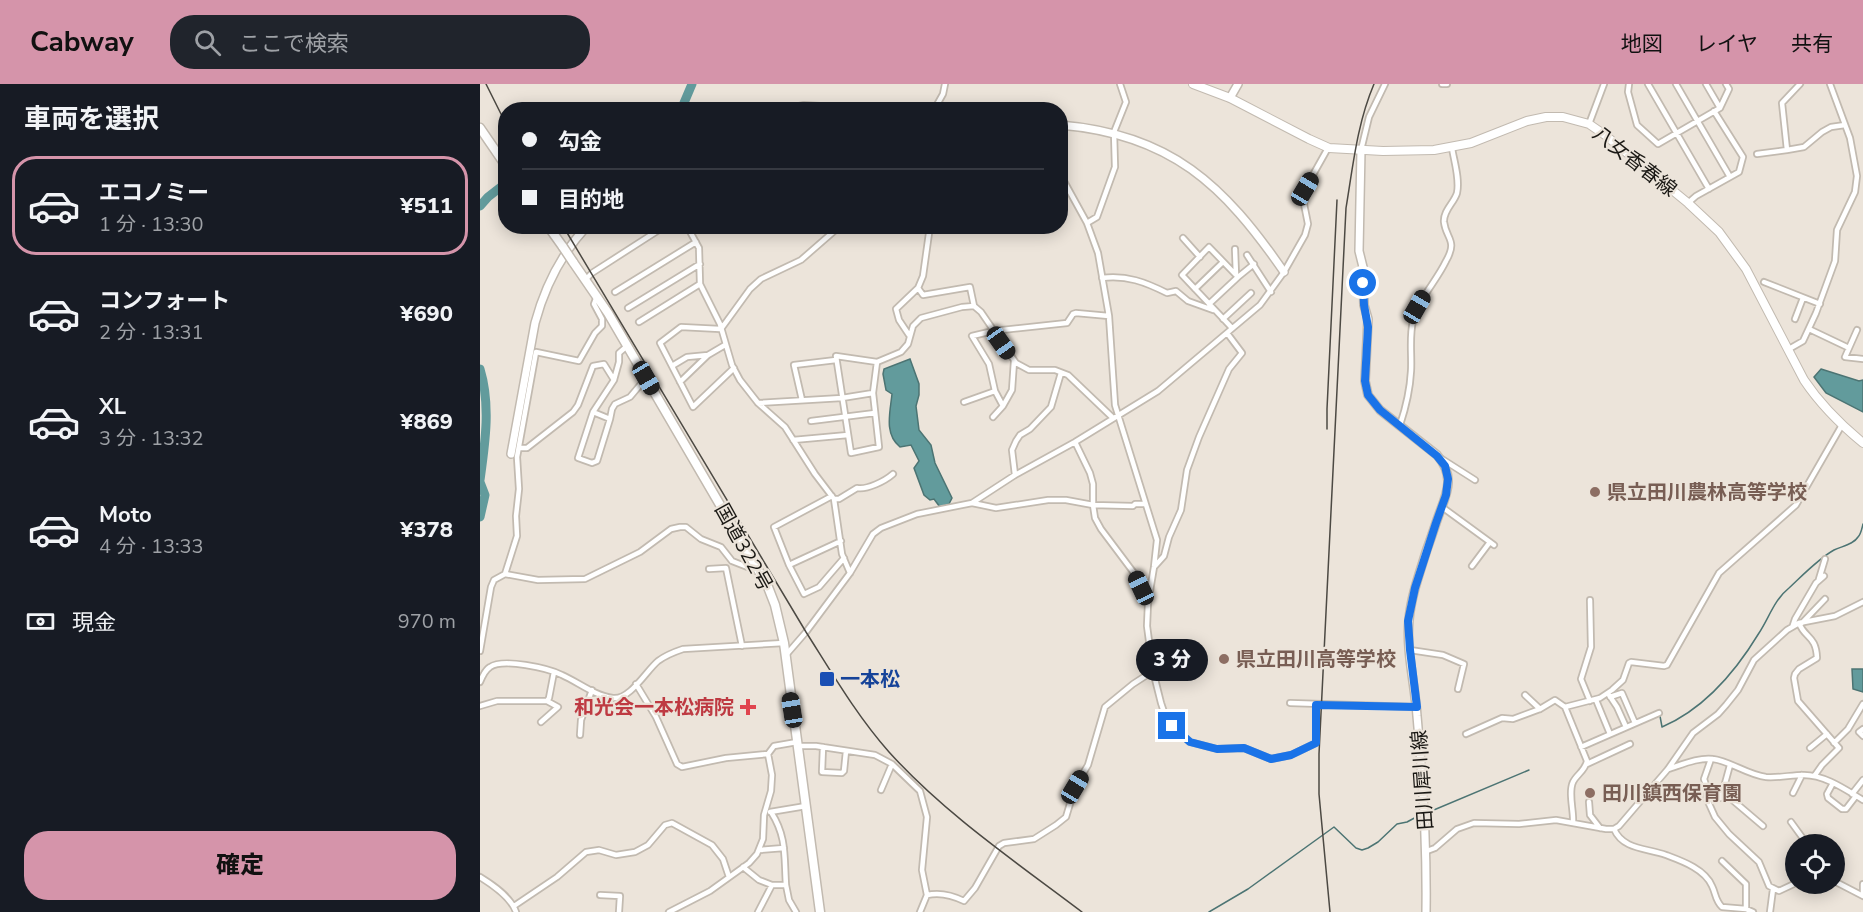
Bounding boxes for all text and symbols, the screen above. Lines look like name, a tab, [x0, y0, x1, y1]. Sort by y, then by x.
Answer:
search box	[170, 15, 590, 69]
text: Cabway	[30, 23, 134, 61]
icon: search	[191, 26, 224, 59]
text: ここで検索	[239, 29, 349, 59]
text: 地図	[1621, 30, 1663, 58]
text: レイヤ	[1696, 30, 1758, 58]
text: 共有	[1791, 30, 1833, 58]
text: 車両を選択	[24, 101, 159, 138]
street label: 八女香春線	[1587, 120, 1682, 203]
text: 勾金	[558, 127, 602, 157]
car	[1288, 169, 1322, 209]
text: エコノミー	[99, 178, 209, 208]
icon: car	[27, 179, 81, 233]
text: 目的地	[558, 185, 624, 215]
text: ¥511	[400, 191, 453, 221]
text: 1 分 · 13:30	[99, 211, 204, 238]
route start	[1349, 269, 1376, 296]
text: コンフォート	[99, 286, 230, 316]
icon: car	[27, 287, 81, 341]
car	[1400, 287, 1434, 327]
text: ¥690	[400, 299, 453, 329]
text: 2 分 · 13:31	[99, 319, 204, 346]
car	[983, 323, 1019, 363]
car	[629, 358, 663, 398]
text: XL	[99, 392, 126, 422]
icon: car	[27, 395, 81, 449]
text: ¥869	[400, 407, 453, 437]
text: 3 分 · 13:32	[99, 425, 204, 452]
place label: 県立田川農林高等学校	[1607, 479, 1807, 506]
marker: 県立田川農林高等学校	[1588, 485, 1602, 499]
street label: 国道322号	[708, 499, 779, 596]
text: Moto	[99, 500, 152, 530]
icon: car	[27, 503, 81, 557]
text: ¥378	[400, 515, 453, 545]
text: 4 分 · 13:33	[99, 533, 204, 560]
car	[1125, 568, 1157, 608]
icon: cash	[24, 605, 57, 638]
text: 現金	[72, 608, 116, 638]
text: 970 m	[398, 608, 456, 635]
callout: 3 分	[1136, 639, 1208, 681]
text: 3 分	[1153, 646, 1191, 673]
place label: 県立田川高等学校	[1236, 646, 1396, 673]
marker: 県立田川高等学校	[1217, 652, 1231, 666]
place label: 一本松	[840, 666, 900, 693]
marker: 一本松	[818, 670, 836, 688]
car	[780, 691, 804, 729]
place label: 和光会一本松病院	[574, 694, 734, 721]
marker: 和光会一本松病院	[739, 698, 757, 716]
route end	[1158, 712, 1185, 739]
street label: 田川犀川線	[1406, 729, 1439, 831]
car	[1058, 767, 1092, 807]
place label: 田川鎮西保育園	[1602, 780, 1742, 807]
marker: 田川鎮西保育園	[1583, 786, 1597, 800]
button: 確定	[24, 831, 456, 900]
map controls	[1785, 834, 1845, 894]
button: locate	[1785, 834, 1845, 894]

